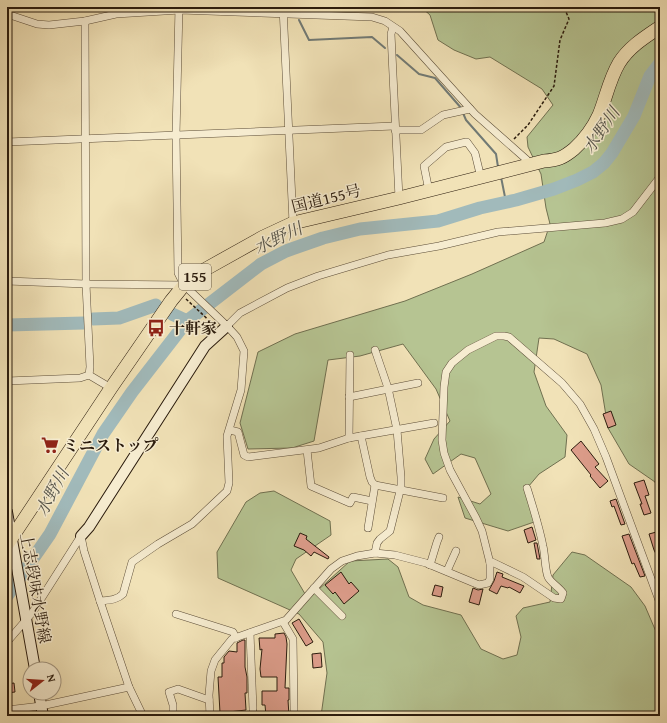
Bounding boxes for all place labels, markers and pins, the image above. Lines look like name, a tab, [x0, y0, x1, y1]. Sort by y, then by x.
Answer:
place label: 十軒家	[169, 316, 217, 340]
bus stop icon: 十軒家	[146, 318, 166, 338]
place label: ミニストップ	[63, 433, 159, 457]
supermarket icon: ミニストップ	[40, 435, 60, 455]

